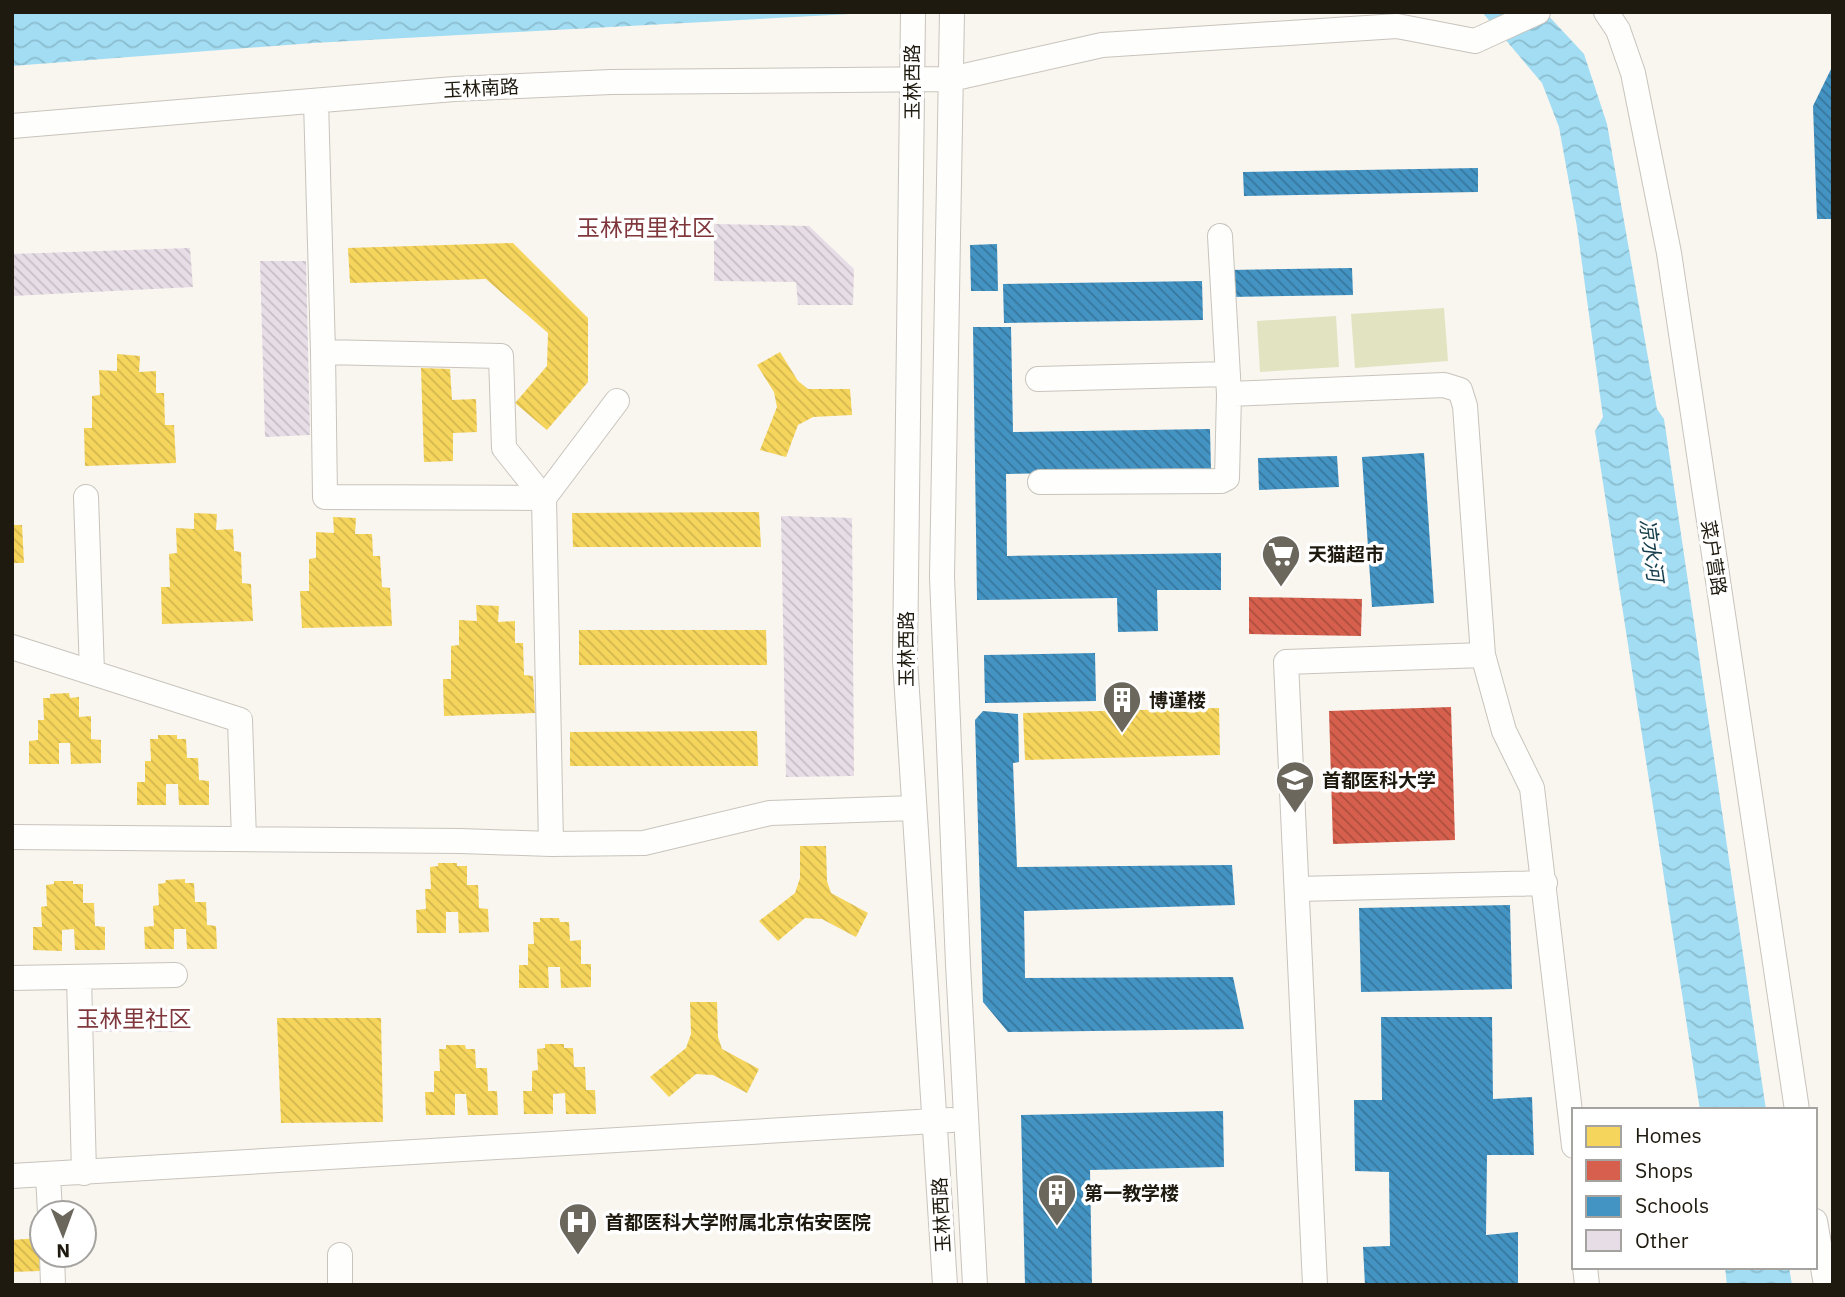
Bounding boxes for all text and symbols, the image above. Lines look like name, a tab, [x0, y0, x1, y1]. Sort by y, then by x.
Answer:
street label: 玉林西路	[900, 44, 924, 120]
street label: 玉林南路	[442, 74, 520, 102]
district label: 玉林西里社区	[577, 212, 715, 242]
water label: 凉水河	[1634, 517, 1671, 587]
street label: 菜户营路	[1696, 519, 1732, 597]
supermarket icon: 天猫超市	[1260, 533, 1302, 588]
place label: 天猫超市	[1308, 542, 1384, 566]
street label: 玉林西路	[894, 611, 918, 687]
building icon: 博谨楼	[1101, 679, 1143, 734]
place label: 博谨楼	[1149, 688, 1206, 712]
school or university icon: 首都医科大学	[1274, 759, 1316, 814]
place label: 首都医科大学	[1322, 768, 1436, 792]
district label: 玉林里社区	[77, 1003, 192, 1033]
legend	[1572, 1108, 1817, 1269]
text: Homes	[1635, 1121, 1702, 1149]
text: Shops	[1635, 1156, 1693, 1184]
building icon: 第一教学楼	[1036, 1172, 1078, 1227]
street label: 玉林西路	[927, 1176, 955, 1254]
place label: 第一教学楼	[1084, 1181, 1179, 1205]
text: Schools	[1635, 1191, 1709, 1219]
north arrow	[28, 1199, 98, 1269]
hospital icon: 首都医科大学附属北京佑安医院	[557, 1201, 599, 1256]
place label: 首都医科大学附属北京佑安医院	[605, 1210, 871, 1234]
text: Other	[1635, 1226, 1689, 1254]
text: N	[56, 1239, 70, 1263]

